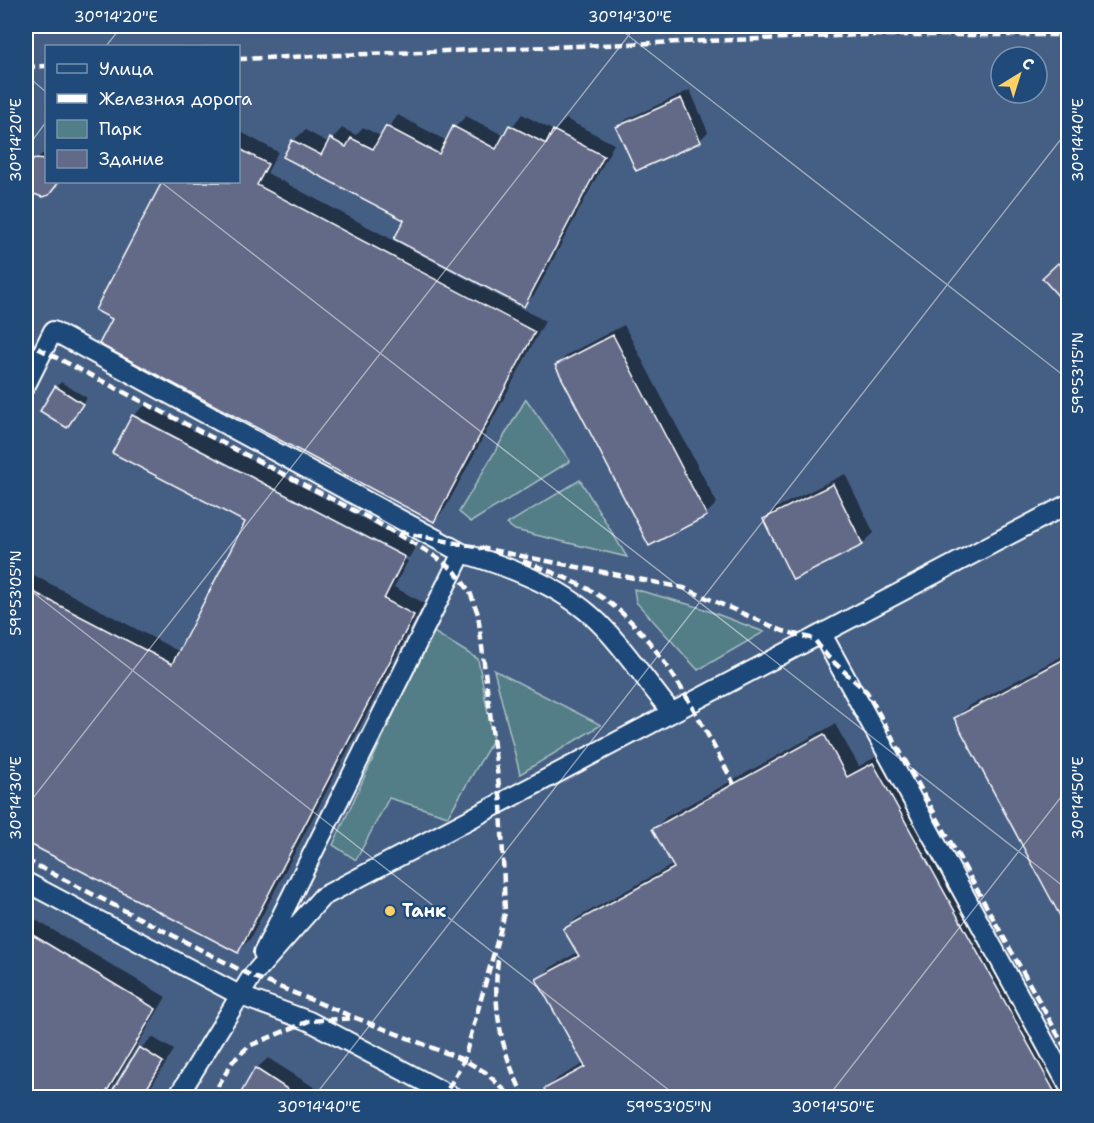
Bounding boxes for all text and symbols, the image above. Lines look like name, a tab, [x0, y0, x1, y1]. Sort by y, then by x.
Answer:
text: 30°14'20"E	[74, 7, 158, 27]
text: 30°14'30"E	[588, 7, 672, 27]
legend	[45, 45, 240, 183]
north arrow	[989, 45, 1049, 105]
text: С	[1018, 52, 1038, 75]
text: Улица	[99, 57, 153, 81]
text: Железная дорога	[99, 87, 252, 111]
text: 30°14'20"E	[6, 98, 26, 182]
text: 30°14'40"E	[1068, 98, 1088, 182]
text: Парк	[99, 117, 142, 141]
text: Здание	[99, 147, 164, 171]
text: 59°53'15"N	[1068, 332, 1088, 414]
text: 59°53'05"N	[6, 550, 26, 636]
text: 30°14'30"E	[6, 756, 26, 840]
text: 30°14'50"E	[1068, 756, 1088, 840]
place label: Танк	[402, 899, 446, 923]
marker: Танк	[383, 904, 397, 918]
text: 30°14'40"E	[277, 1097, 361, 1117]
text: 59°53'05"N	[626, 1097, 712, 1117]
text: 30°14'50"E	[791, 1097, 875, 1117]

